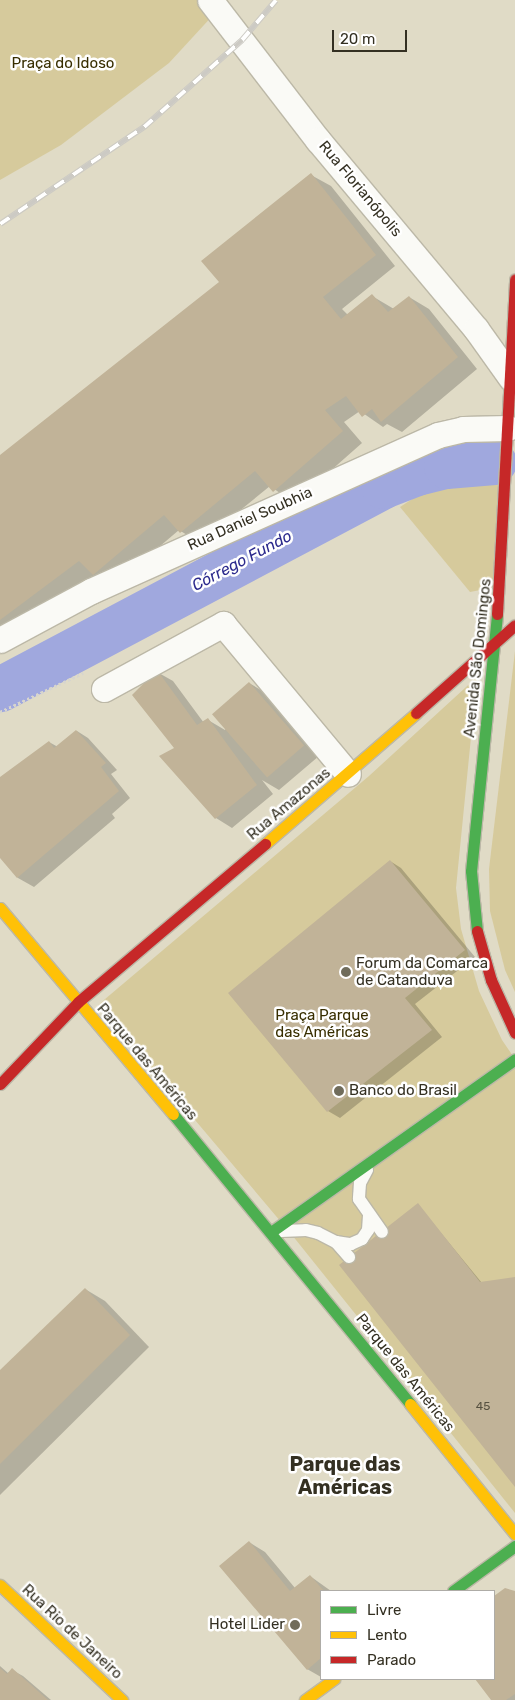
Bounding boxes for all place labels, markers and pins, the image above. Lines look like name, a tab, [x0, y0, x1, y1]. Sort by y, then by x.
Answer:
place label: Forum da Comarca de Catanduva	[356, 954, 488, 989]
marker: Forum da Comarca de Catanduva	[340, 966, 352, 978]
place label: Banco do Brasil	[349, 1082, 457, 1100]
marker: Banco do Brasil	[333, 1085, 345, 1097]
place label: Hotel Lider	[209, 1616, 285, 1634]
marker: Hotel Lider	[289, 1619, 301, 1631]

